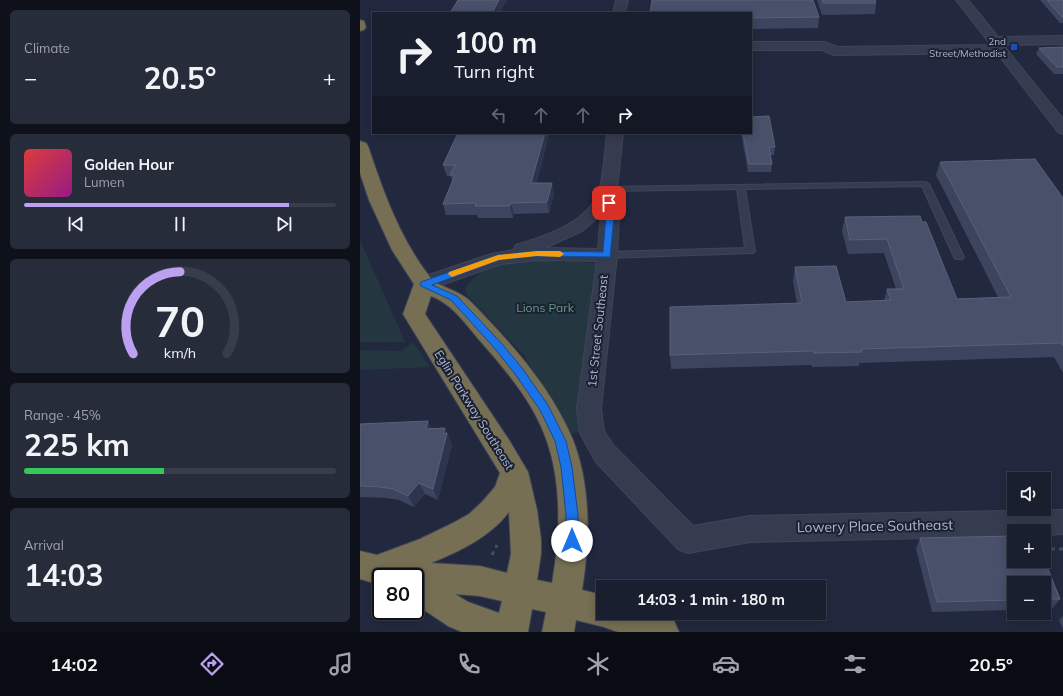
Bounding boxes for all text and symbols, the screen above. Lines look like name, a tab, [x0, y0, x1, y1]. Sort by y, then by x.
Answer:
text: 100 m	[454, 25, 537, 60]
icon: right	[388, 28, 440, 80]
place label: 2nd Street/Methodist	[929, 35, 1006, 60]
text: Climate	[24, 40, 70, 56]
marker: 2nd Street/Methodist	[1009, 42, 1019, 52]
text: 20.5°	[144, 59, 216, 97]
text: Turn right	[454, 60, 534, 83]
text: −	[24, 64, 37, 92]
text: +	[323, 64, 336, 92]
icon: left	[488, 104, 510, 126]
icon: ahead	[530, 104, 552, 126]
icon: ahead	[572, 104, 594, 126]
icon: right	[614, 104, 636, 126]
text: Golden Hour	[84, 155, 174, 174]
text: Lumen	[84, 174, 125, 190]
pin	[592, 186, 626, 220]
icon: arrive	[598, 192, 620, 214]
icon: previous	[65, 213, 87, 235]
icon: pause	[169, 213, 191, 235]
icon: next	[273, 213, 295, 235]
street label: 1st Street Southeast	[584, 274, 611, 388]
text: 70	[155, 295, 205, 347]
park label: Lions Park	[516, 300, 575, 315]
text: km/h	[164, 344, 196, 362]
street label: Eglin Parkway Southeast	[431, 347, 517, 472]
text: Range · 45%	[24, 407, 101, 423]
text: 225 km	[24, 426, 130, 464]
map controls	[1007, 472, 1051, 620]
button: sound	[1007, 472, 1051, 516]
street label: Lowery Place Southeast	[797, 516, 953, 536]
position arrow	[551, 520, 593, 562]
button: +	[1007, 524, 1051, 568]
text: Arrival	[24, 537, 64, 553]
text: 14:03	[24, 556, 103, 594]
speed limit sign: 80	[372, 568, 424, 620]
button: −	[1007, 576, 1051, 620]
text: 14:03 · 1 min · 180 m	[637, 590, 785, 609]
icon: directions	[198, 650, 226, 678]
icon: music	[327, 650, 355, 678]
icon: phone	[455, 650, 483, 678]
icon: climate	[584, 650, 612, 678]
icon: car	[712, 650, 740, 678]
icon: filters	[841, 650, 869, 678]
text: 14:02	[50, 653, 98, 676]
text: 20.5°	[969, 653, 1013, 676]

